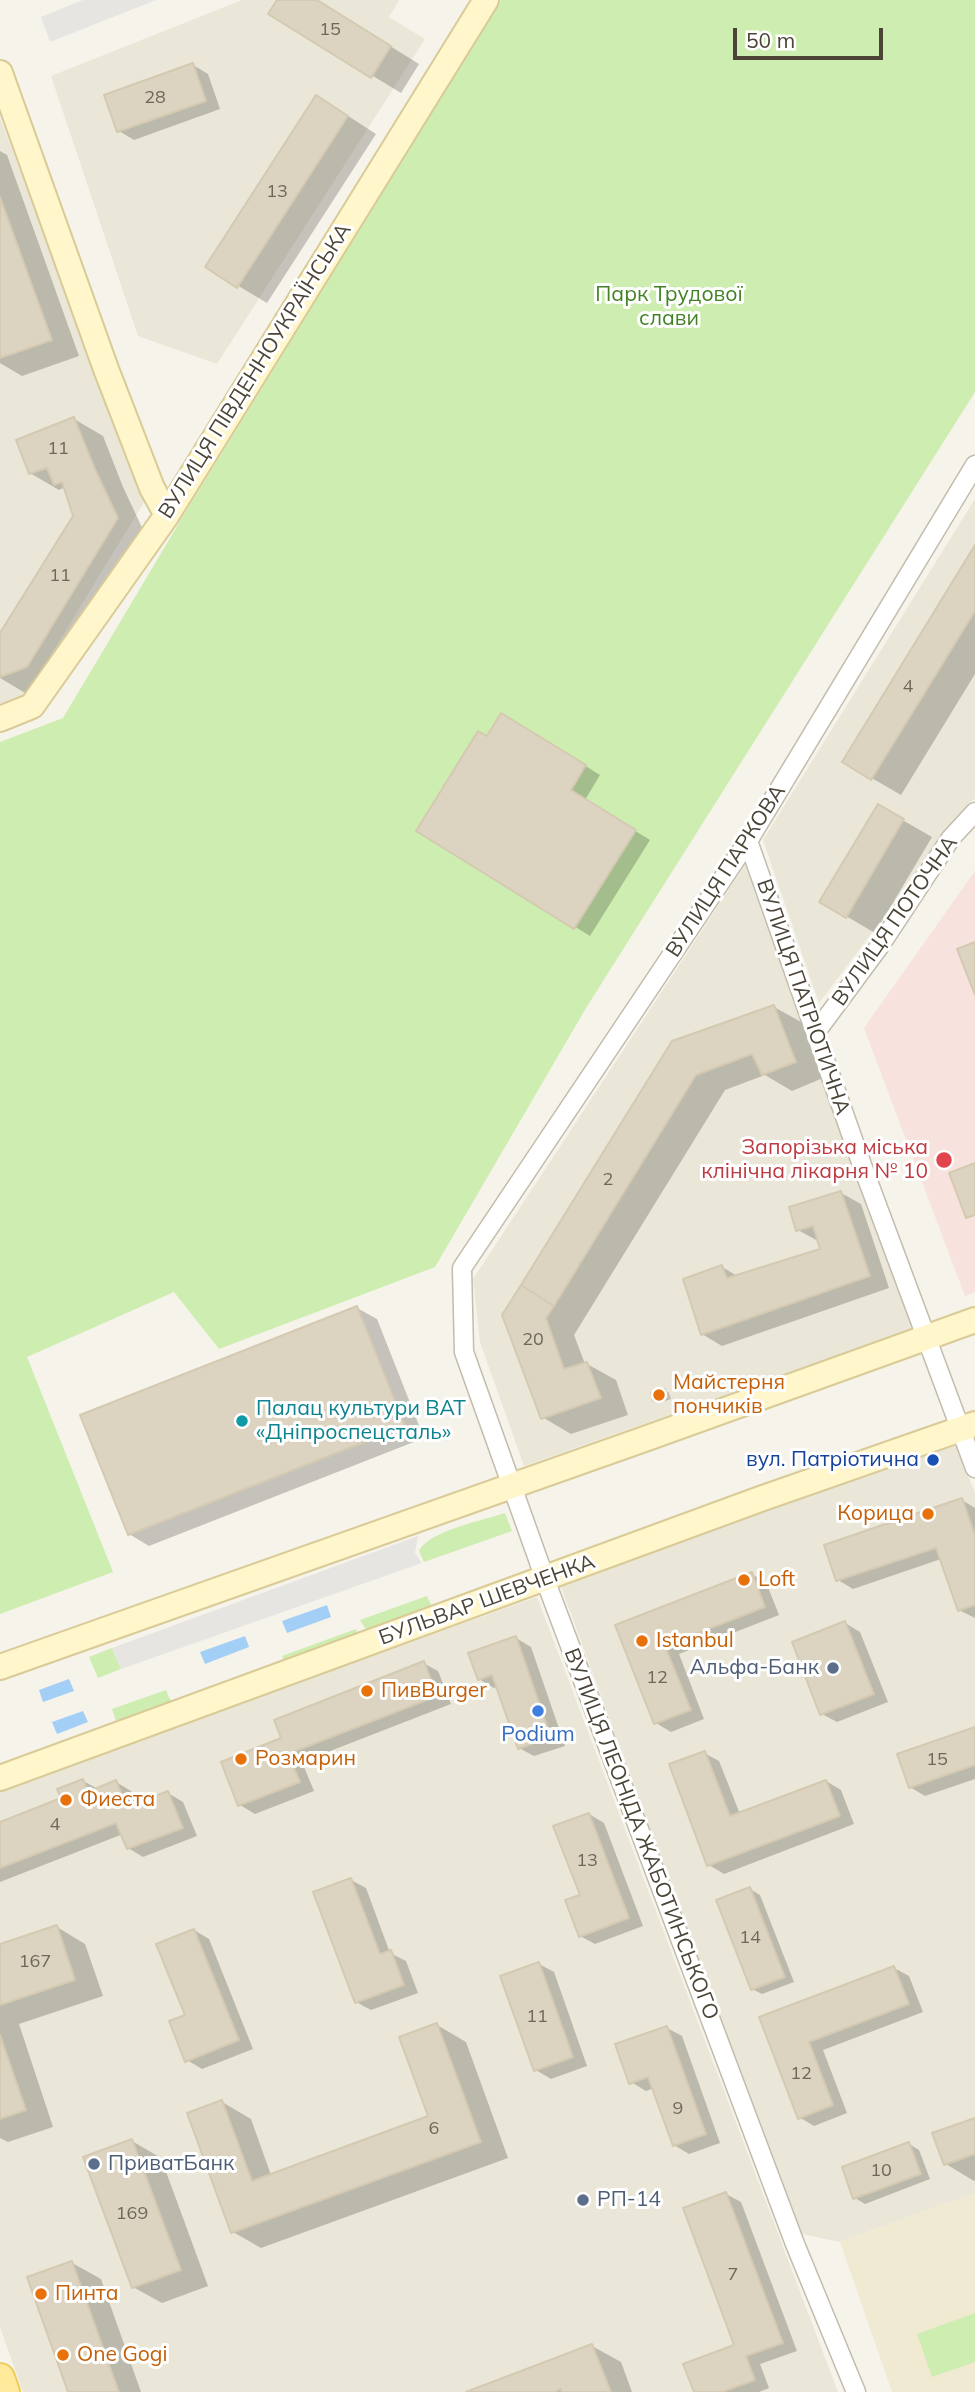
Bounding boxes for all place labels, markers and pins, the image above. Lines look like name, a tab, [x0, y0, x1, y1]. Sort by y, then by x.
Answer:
place label: Запорізька міська клінічна лікарня № 10	[701, 1135, 928, 1185]
marker: Запорізька міська клінічна лікарня № 10	[934, 1150, 954, 1170]
place label: Майстерня пончиків	[673, 1370, 785, 1420]
marker: Майстерня пончиків	[651, 1387, 667, 1403]
place label: Палац культури ВАТ «Дніпроспецсталь»	[256, 1396, 466, 1446]
marker: Палац культури ВАТ «Дніпроспецсталь»	[234, 1413, 250, 1429]
place label: вул. Патріотична	[746, 1447, 919, 1473]
marker: вул. Патріотична	[925, 1452, 941, 1468]
place label: Корица	[837, 1501, 914, 1527]
marker: Корица	[920, 1506, 936, 1522]
place label: Loft	[758, 1567, 795, 1593]
marker: Loft	[736, 1572, 752, 1588]
place label: Istanbul	[656, 1628, 734, 1654]
marker: Istanbul	[634, 1633, 650, 1649]
place label: Альфа-Банк	[690, 1655, 819, 1681]
marker: Альфа-Банк	[825, 1660, 841, 1676]
place label: ПивBurger	[381, 1678, 487, 1704]
marker: ПивBurger	[359, 1683, 375, 1699]
marker: Podium	[530, 1703, 546, 1719]
place label: Podium	[501, 1722, 575, 1748]
place label: Розмарин	[255, 1746, 356, 1772]
marker: Розмарин	[233, 1751, 249, 1767]
place label: Фиеста	[80, 1787, 155, 1813]
marker: Фиеста	[58, 1792, 74, 1808]
place label: ПриватБанк	[108, 2151, 234, 2177]
marker: ПриватБанк	[86, 2156, 102, 2172]
place label: РП-14	[597, 2187, 661, 2213]
marker: РП-14	[575, 2192, 591, 2208]
place label: Пинта	[55, 2281, 118, 2307]
marker: Пинта	[33, 2286, 49, 2302]
place label: One Gogi	[77, 2342, 167, 2368]
marker: One Gogi	[55, 2347, 71, 2363]

